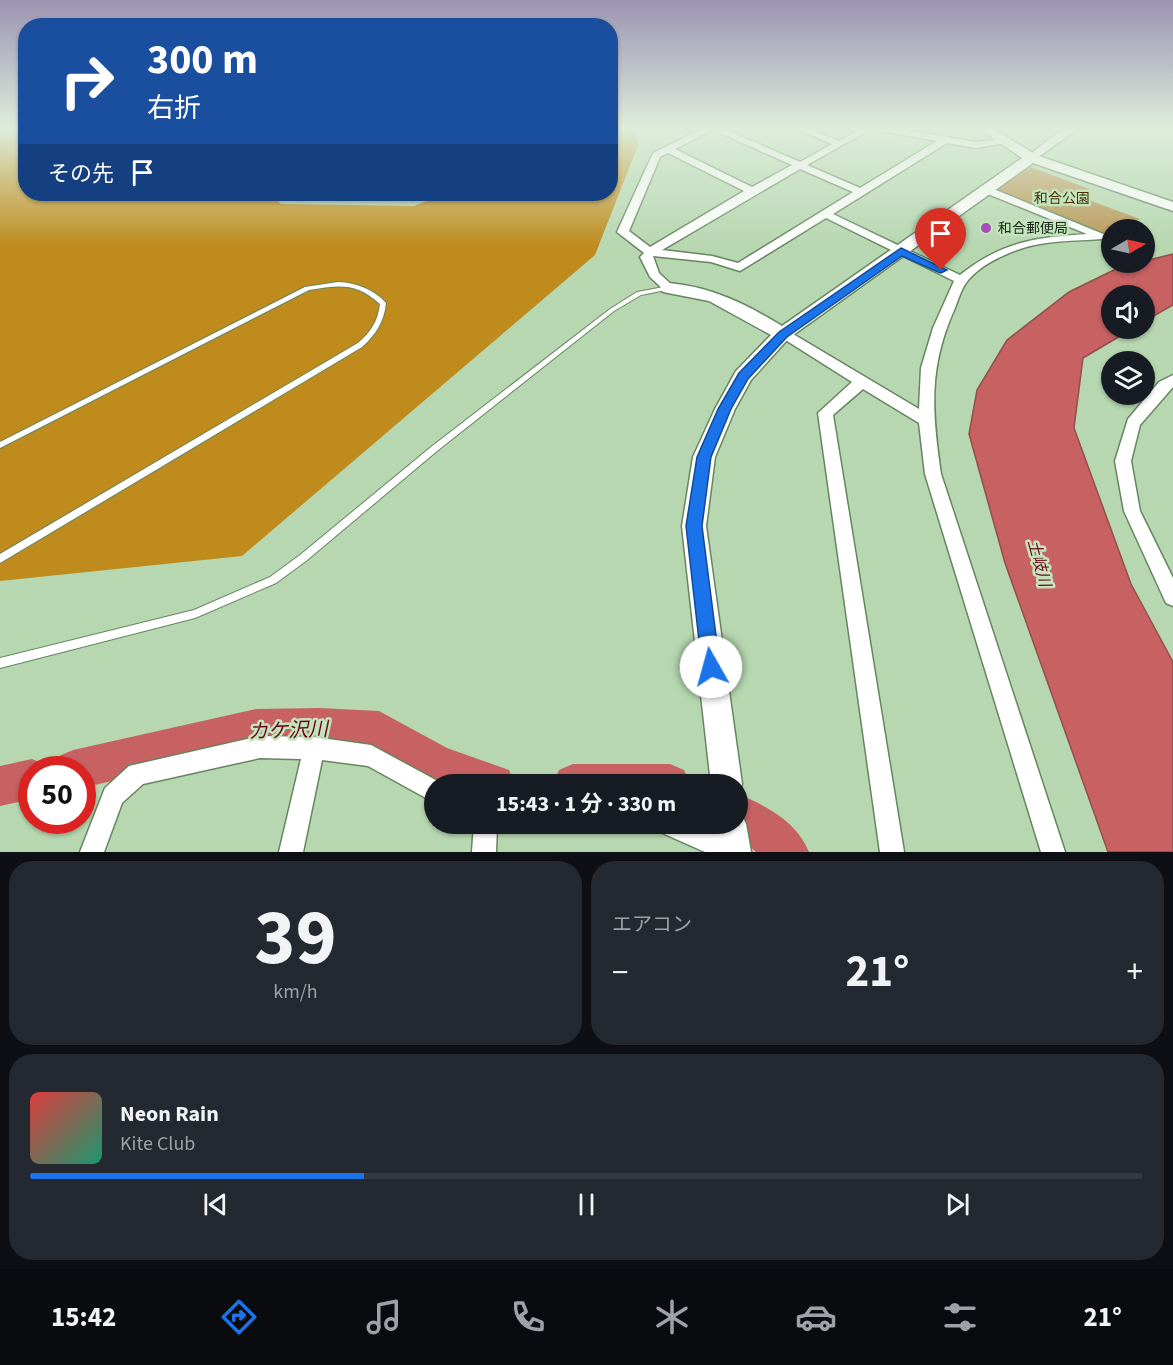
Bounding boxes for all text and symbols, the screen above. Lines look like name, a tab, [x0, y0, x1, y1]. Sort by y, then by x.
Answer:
text: 300 m	[147, 30, 258, 90]
icon: right	[48, 42, 126, 120]
text: 右折	[147, 89, 201, 128]
icon: arrive	[126, 156, 159, 189]
text: その先	[48, 158, 114, 190]
park label: 和合公園	[1034, 189, 1090, 209]
pin	[915, 208, 966, 270]
icon: arrive	[924, 217, 957, 250]
place label: 和合郵便局	[998, 219, 1068, 239]
north arrow	[1101, 219, 1155, 273]
map controls	[1101, 219, 1155, 405]
marker: 和合郵便局	[979, 221, 993, 235]
button: sound	[1101, 285, 1155, 339]
button: layers	[1101, 351, 1155, 405]
water label: 土岐川	[1022, 537, 1056, 591]
position arrow	[679, 635, 743, 699]
water label: カケ沢川	[248, 716, 330, 746]
speed limit sign: 50	[18, 756, 96, 834]
text: 15:43 · 1 分 · 330 m	[496, 788, 676, 820]
text: 39	[254, 883, 337, 994]
text: エアコン	[612, 911, 692, 939]
text: 21°	[846, 940, 909, 1004]
text: −	[612, 949, 628, 996]
text: +	[1127, 949, 1143, 996]
text: km/h	[273, 978, 318, 1006]
text: Neon Rain	[120, 1098, 219, 1130]
text: Kite Club	[120, 1130, 195, 1158]
icon: previous	[199, 1188, 232, 1221]
icon: pause	[570, 1188, 603, 1221]
icon: next	[941, 1188, 974, 1221]
icon: directions	[218, 1296, 260, 1338]
icon: music	[363, 1296, 405, 1338]
icon: phone	[507, 1296, 549, 1338]
icon: climate	[651, 1296, 693, 1338]
icon: car	[795, 1296, 837, 1338]
icon: filters	[939, 1296, 981, 1338]
text: 15:42	[51, 1298, 116, 1337]
text: 21°	[1084, 1298, 1122, 1337]

